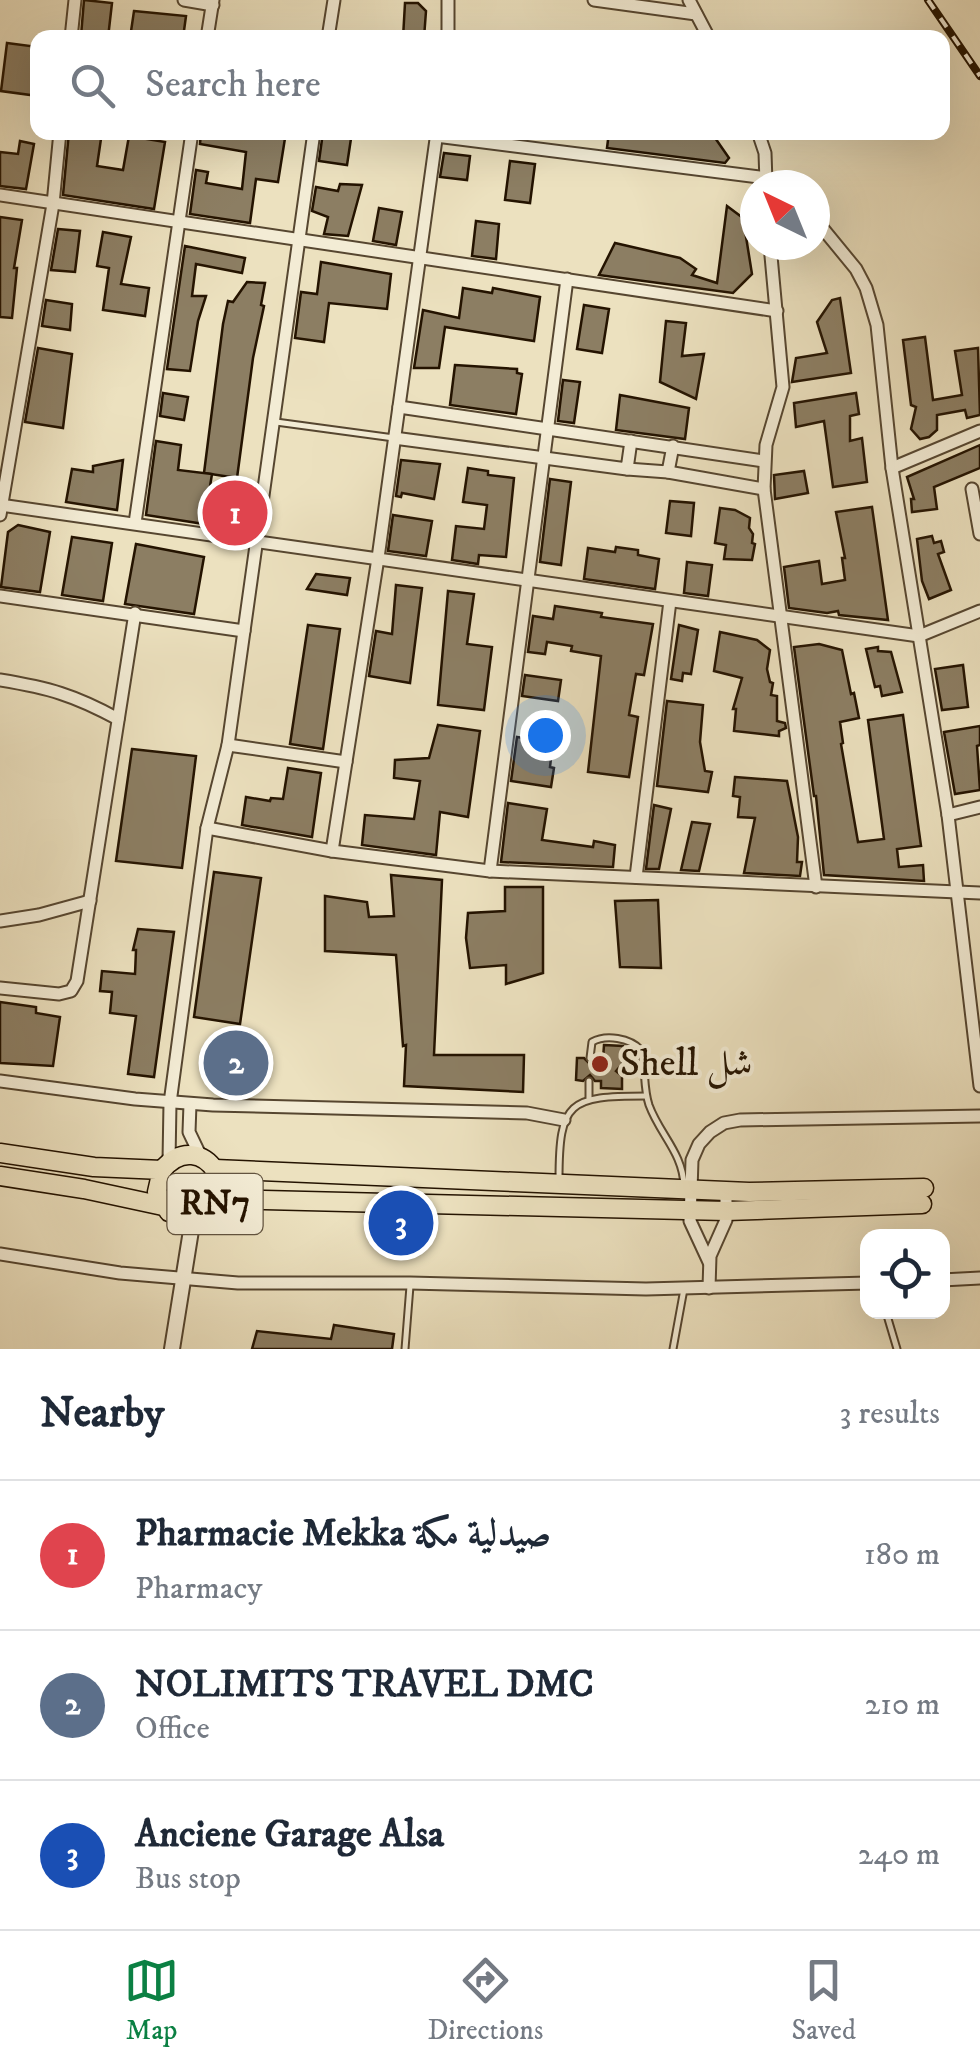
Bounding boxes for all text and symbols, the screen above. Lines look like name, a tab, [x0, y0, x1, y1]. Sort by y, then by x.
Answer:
search box	[30, 30, 950, 140]
icon: search	[65, 58, 120, 113]
text: Search here	[145, 61, 321, 109]
north arrow	[740, 170, 830, 260]
pin: 1	[202, 476, 268, 550]
your location	[520, 710, 571, 761]
pin: 2	[204, 1026, 268, 1100]
place label: Shell شل	[620, 1040, 753, 1089]
marker: Shell شل	[589, 1053, 611, 1075]
road number: RN7	[168, 1174, 262, 1234]
pin: 3	[368, 1186, 434, 1260]
map controls	[860, 1229, 950, 1319]
button: locate	[860, 1229, 950, 1319]
text: Nearby	[40, 1388, 164, 1440]
text: 3 results	[839, 1394, 940, 1434]
text: Pharmacie Mekka صيدلية مكة	[135, 1510, 551, 1558]
text: 1	[67, 1535, 78, 1575]
text: 180 m	[864, 1535, 940, 1575]
text: Pharmacy	[135, 1569, 262, 1609]
text: NOLIMITS TRAVEL DMC	[135, 1661, 594, 1709]
text: 2	[65, 1685, 80, 1725]
text: 210 m	[865, 1685, 940, 1725]
text: Office	[135, 1709, 210, 1749]
text: Anciene Garage Alsa	[135, 1811, 444, 1859]
text: 3	[67, 1835, 78, 1875]
text: 240 m	[858, 1835, 940, 1875]
text: Bus stop	[135, 1859, 241, 1899]
tab: Map	[124, 1953, 179, 2048]
tab: Directions	[427, 1953, 543, 2048]
tab: Saved	[792, 1953, 856, 2048]

